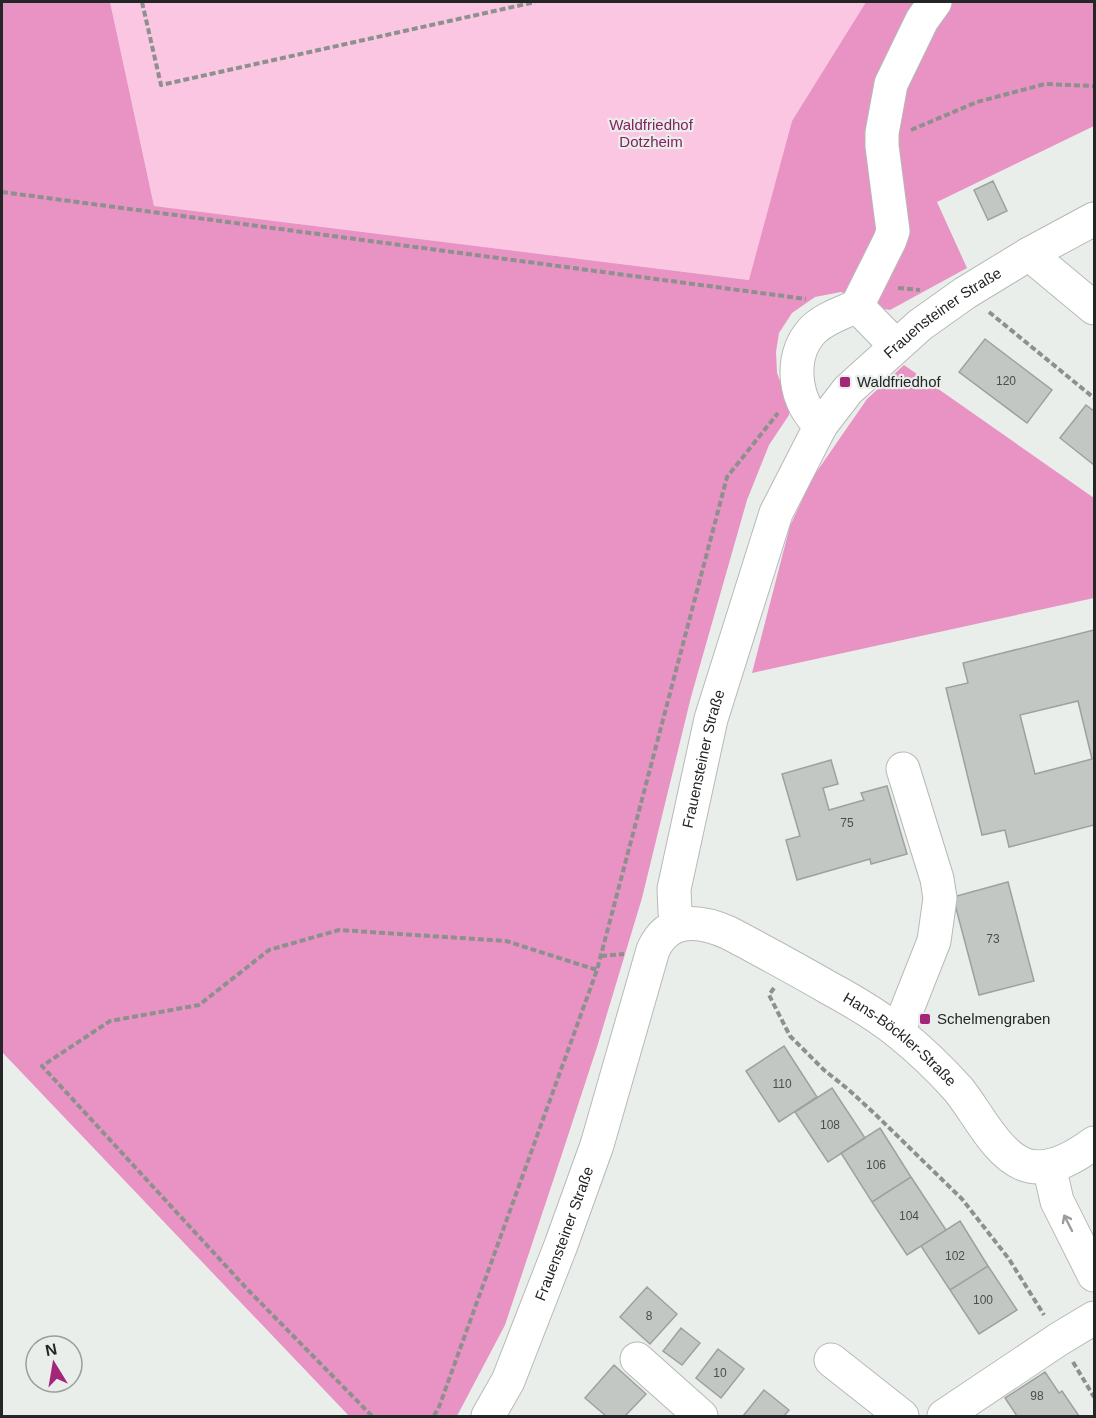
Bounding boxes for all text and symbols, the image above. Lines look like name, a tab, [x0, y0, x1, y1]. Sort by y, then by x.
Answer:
park label: Waldfriedhof Dotzheim	[609, 116, 694, 150]
street label: Frauensteiner Straße	[880, 264, 1004, 361]
place label: Waldfriedhof	[857, 373, 941, 390]
house number: 120	[996, 374, 1016, 388]
marker: Waldfriedhof	[838, 375, 852, 389]
street label: Frauensteiner Straße	[678, 687, 728, 830]
house number: 75	[840, 816, 854, 830]
house number: 73	[986, 932, 1000, 946]
street label: Hans-Böckler-Straße	[841, 989, 960, 1089]
place label: Schelmengraben	[937, 1010, 1050, 1027]
marker: Schelmengraben	[918, 1012, 932, 1026]
house number: 110	[772, 1077, 792, 1091]
house number: 108	[820, 1118, 840, 1132]
house number: 106	[866, 1158, 886, 1172]
street label: Frauensteiner Straße	[531, 1164, 597, 1303]
house number: 104	[899, 1209, 919, 1223]
one-way arrow	[1062, 1214, 1074, 1232]
house number: 102	[945, 1249, 965, 1263]
house number: 100	[973, 1293, 993, 1307]
house number: 8	[646, 1309, 653, 1323]
north arrow	[24, 1334, 84, 1394]
text: N	[44, 1340, 59, 1359]
house number: 10	[713, 1366, 727, 1380]
house number: 98	[1030, 1389, 1044, 1403]

